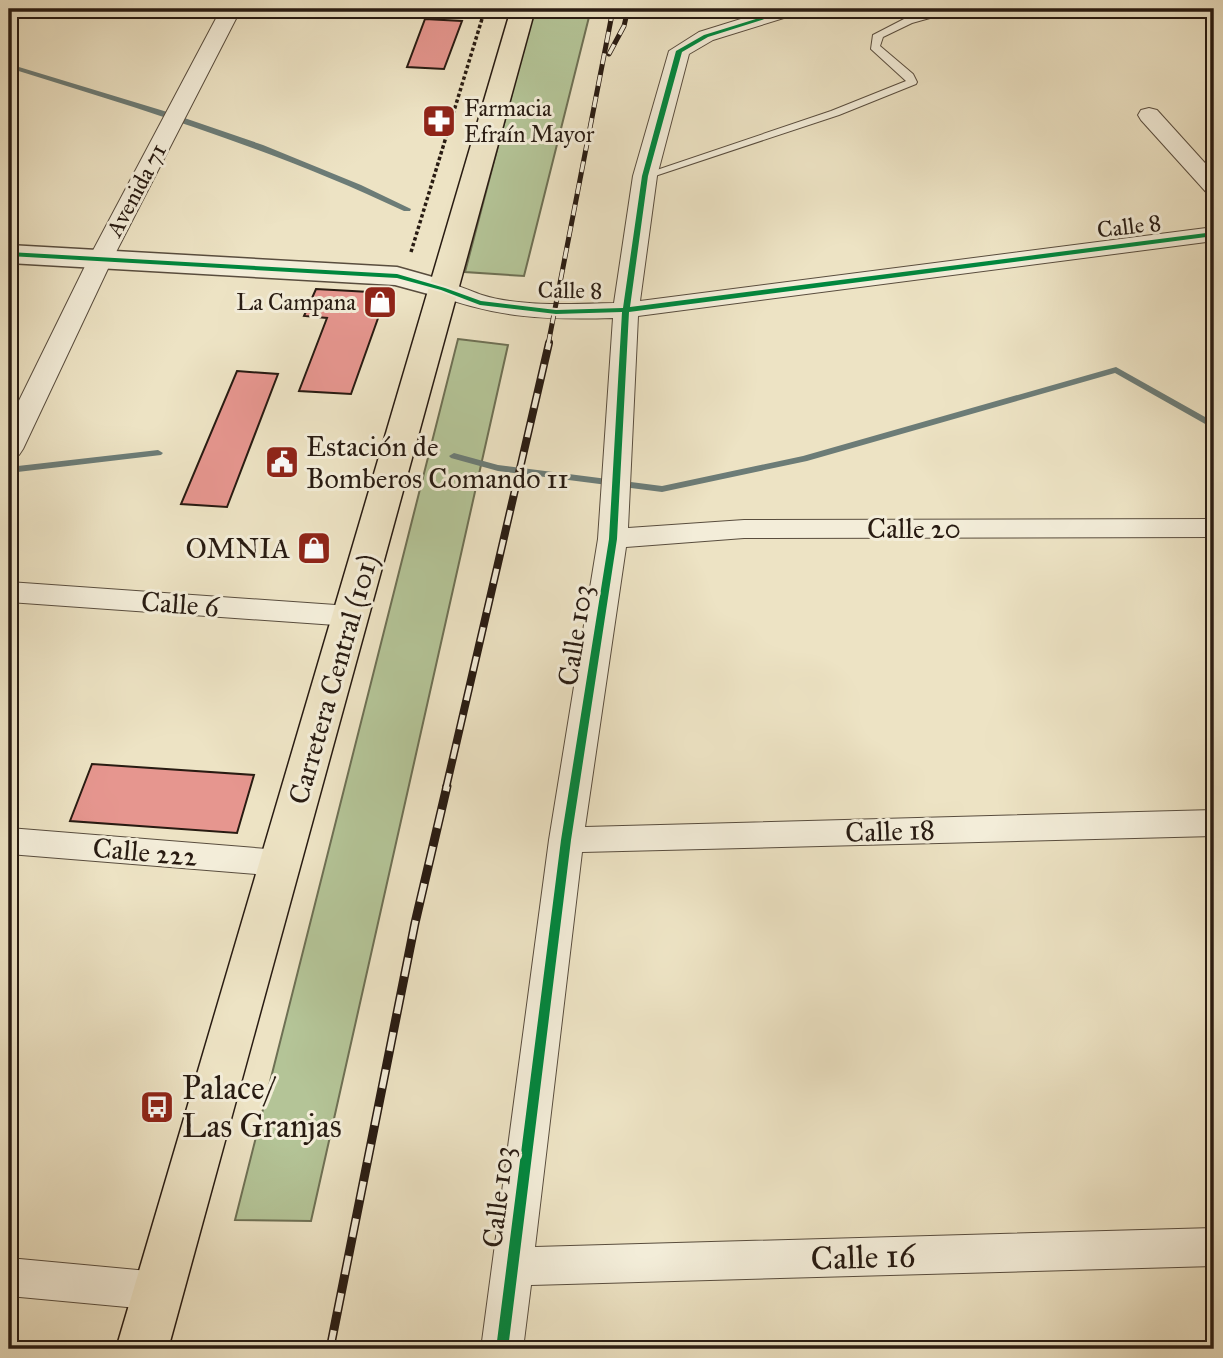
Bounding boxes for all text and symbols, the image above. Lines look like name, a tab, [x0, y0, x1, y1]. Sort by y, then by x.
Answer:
place label: Farmacia Efraín Mayor	[464, 94, 595, 148]
pharmacy icon: Farmacia Efraín Mayor	[420, 102, 458, 140]
street label: Avenida 71	[99, 139, 172, 242]
street label: Calle 8	[1095, 208, 1163, 244]
street label: Calle 8	[537, 275, 603, 305]
shop icon: La Campana	[361, 283, 399, 321]
place label: La Campana	[236, 288, 356, 316]
place label: Estación de Bomberos Comando 11	[306, 429, 569, 496]
public building icon: Estación de Bomberos Comando 11	[263, 443, 301, 481]
street label: Calle 20	[867, 511, 961, 546]
shop icon: OMNIA	[295, 529, 333, 567]
place label: OMNIA	[186, 531, 290, 566]
street label: Carretera Central (101)	[281, 550, 385, 808]
street label: Calle 103	[550, 582, 600, 688]
street label: Calle 6	[140, 584, 222, 624]
street label: Calle 18	[845, 812, 935, 850]
street label: Calle 222	[91, 830, 199, 874]
place label: Palace/ Las Granjas	[182, 1068, 342, 1146]
bus stop icon: Palace/ Las Granjas	[138, 1088, 176, 1126]
street label: Calle 103	[474, 1144, 522, 1250]
street label: Calle 16	[810, 1235, 917, 1279]

